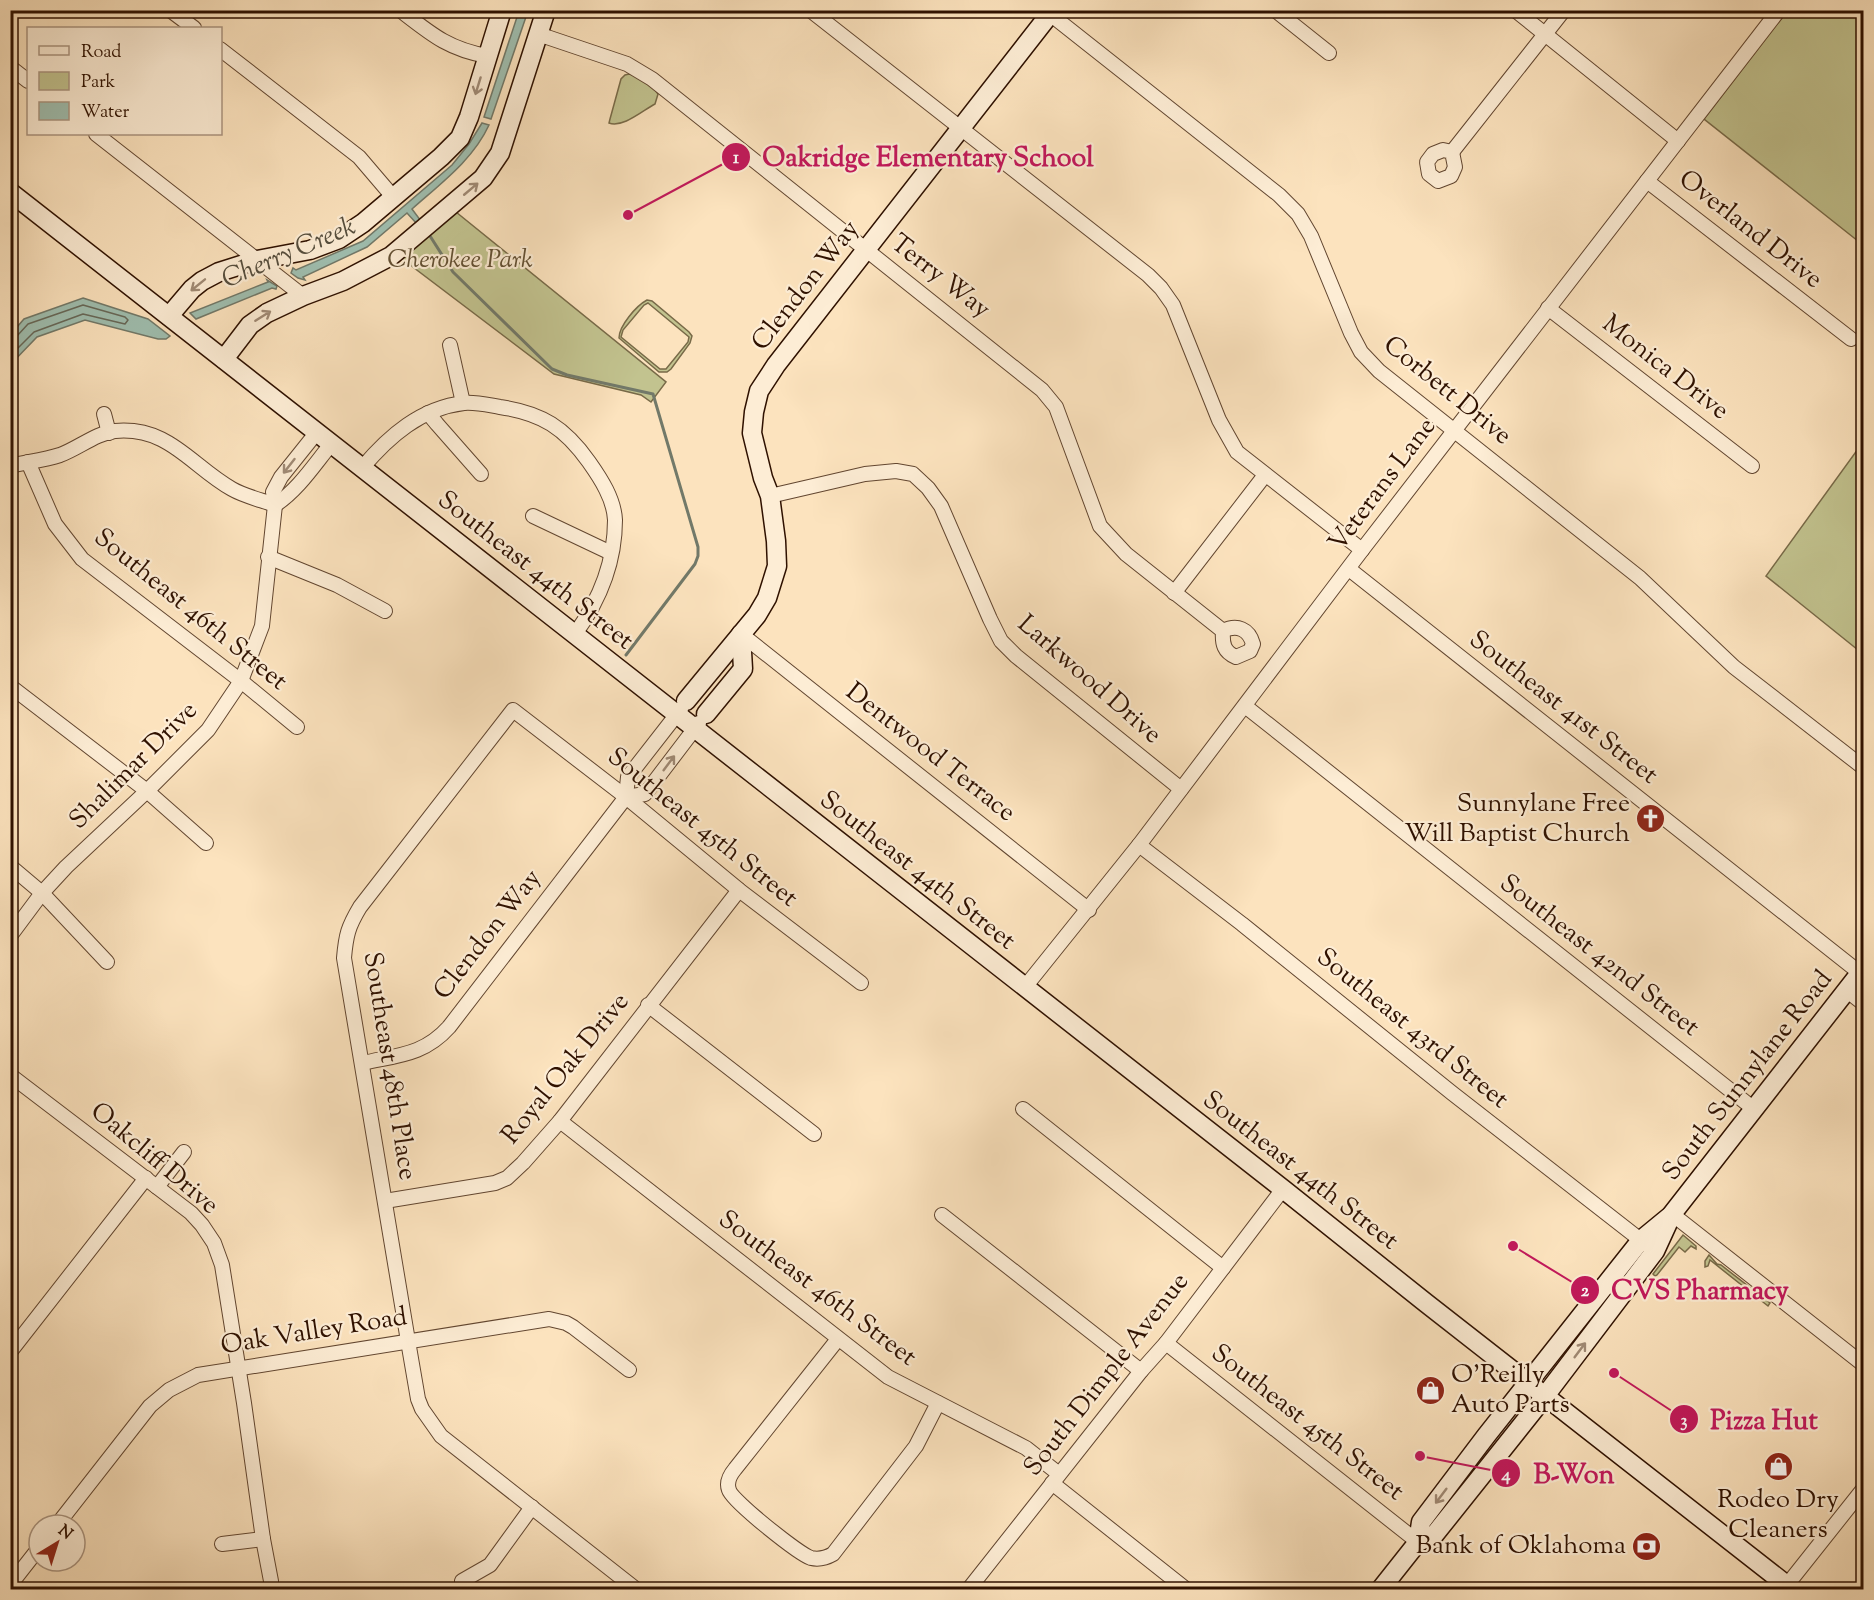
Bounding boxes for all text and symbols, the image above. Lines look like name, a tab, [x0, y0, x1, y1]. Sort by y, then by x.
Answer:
legend	[27, 27, 222, 135]
text: Road	[81, 40, 121, 66]
text: Park	[81, 70, 116, 96]
one-way arrow	[472, 76, 483, 95]
text: Water	[81, 100, 130, 126]
callout: Oakridge Elementary School	[721, 134, 1106, 179]
text: Oakridge Elementary School	[762, 140, 1094, 179]
text: 1	[733, 146, 740, 172]
street label: Overland Drive	[1670, 162, 1830, 298]
one-way arrow	[463, 182, 478, 196]
water label: Cherry Creek	[216, 208, 362, 300]
street label: Clendon Way	[743, 213, 869, 359]
street label: Terry Way	[882, 226, 998, 328]
park label: Cherokee Park	[387, 242, 533, 279]
one-way arrow	[190, 279, 206, 292]
street label: Monica Drive	[1594, 307, 1736, 429]
one-way arrow	[254, 310, 271, 322]
street label: Corbett Drive	[1375, 328, 1519, 454]
street label: Veterans Lane	[1320, 410, 1446, 560]
one-way arrow	[283, 458, 296, 474]
street label: Southeast 44th Street	[429, 482, 641, 660]
street label: Southeast 46th Street	[85, 520, 295, 700]
street label: Larkwood Drive	[1009, 607, 1169, 753]
street label: Southeast 41st Street	[1461, 622, 1666, 794]
street label: Dentwood Terrace	[837, 675, 1023, 831]
street label: Shalimar Drive	[61, 693, 207, 839]
street label: Southeast 45th Street	[599, 739, 805, 917]
one-way arrow	[663, 755, 675, 771]
street label: Southeast 44th Street	[811, 782, 1023, 960]
place label: Sunnylane Free Will Baptist Church	[1404, 786, 1630, 853]
church icon: Sunnylane Free Will Baptist Church	[1635, 803, 1667, 835]
street label: Clendon Way	[425, 862, 551, 1008]
street label: Southeast 42nd Street	[1491, 866, 1707, 1046]
street label: Southeast 43rd Street	[1308, 940, 1516, 1118]
street label: Southeast 48th Place	[353, 949, 425, 1183]
street label: South Sunnylane Road	[1654, 963, 1842, 1189]
street label: Royal Oak Drive	[493, 985, 639, 1153]
street label: Southeast 44th Street	[1194, 1082, 1406, 1260]
street label: Oakcliff Drive	[82, 1094, 226, 1224]
street label: Southeast 46th Street	[710, 1202, 924, 1376]
street label: South Dimple Avenue	[1016, 1265, 1198, 1485]
callout: CVS Pharmacy	[1570, 1267, 1801, 1312]
text: CVS Pharmacy	[1611, 1273, 1789, 1312]
text: 2	[1581, 1279, 1590, 1305]
street label: Oak Valley Road	[218, 1299, 410, 1365]
street label: Southeast 45th Street	[1203, 1336, 1412, 1510]
one-way arrow	[1574, 1342, 1587, 1358]
place label: O'Reilly Auto Parts	[1451, 1357, 1570, 1424]
shop icon: O'Reilly Auto Parts	[1414, 1374, 1446, 1406]
callout: Pizza Hut	[1669, 1397, 1830, 1442]
text: Pizza Hut	[1710, 1403, 1818, 1442]
text: 3	[1680, 1409, 1688, 1435]
shop icon: Rodeo Dry Cleaners	[1762, 1450, 1794, 1482]
callout: B-Won	[1491, 1451, 1626, 1496]
text: B-Won	[1533, 1457, 1615, 1496]
text: 4	[1500, 1463, 1511, 1489]
place label: Rodeo Dry Cleaners	[1717, 1482, 1839, 1549]
one-way arrow	[1435, 1487, 1447, 1503]
north arrow	[27, 1513, 87, 1573]
text: N	[53, 1520, 77, 1546]
place label: Bank of Oklahoma	[1416, 1528, 1626, 1565]
bank icon: Bank of Oklahoma	[1631, 1530, 1663, 1562]

